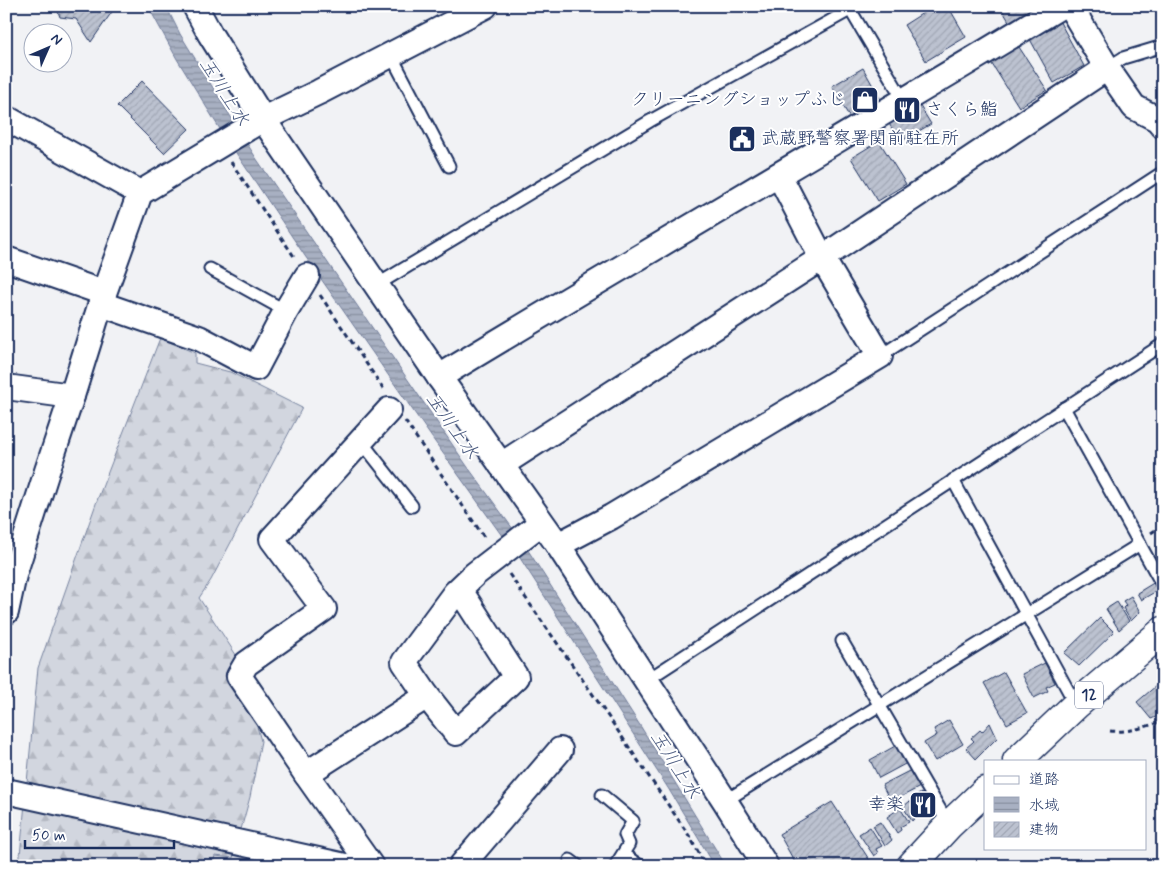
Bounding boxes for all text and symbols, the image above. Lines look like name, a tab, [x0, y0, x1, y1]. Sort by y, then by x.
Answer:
north arrow	[22, 22, 72, 72]
text: N	[47, 30, 66, 49]
water label: 玉川上水	[193, 53, 255, 131]
shop icon: クリーニングショップふじ	[850, 85, 880, 115]
place label: クリーニングショップふじ	[631, 88, 846, 112]
restaurant icon: さくら鮨	[892, 95, 922, 125]
place label: さくら鮨	[926, 98, 998, 122]
public building icon: 武蔵野警察署関前駐在所	[727, 124, 757, 154]
place label: 武蔵野警察署関前駐在所	[761, 127, 959, 151]
water label: 玉川上水	[420, 388, 484, 464]
road number: 12	[1075, 682, 1103, 708]
water label: 玉川上水	[644, 726, 706, 804]
legend	[984, 760, 1146, 850]
text: 道路	[1029, 770, 1059, 790]
restaurant icon: 幸楽	[908, 790, 938, 820]
place label: 幸楽	[868, 793, 904, 817]
text: 水域	[1029, 796, 1059, 816]
scale bar	[25, 817, 174, 849]
text: 建物	[1029, 820, 1059, 840]
text: 50 m	[32, 826, 66, 846]

